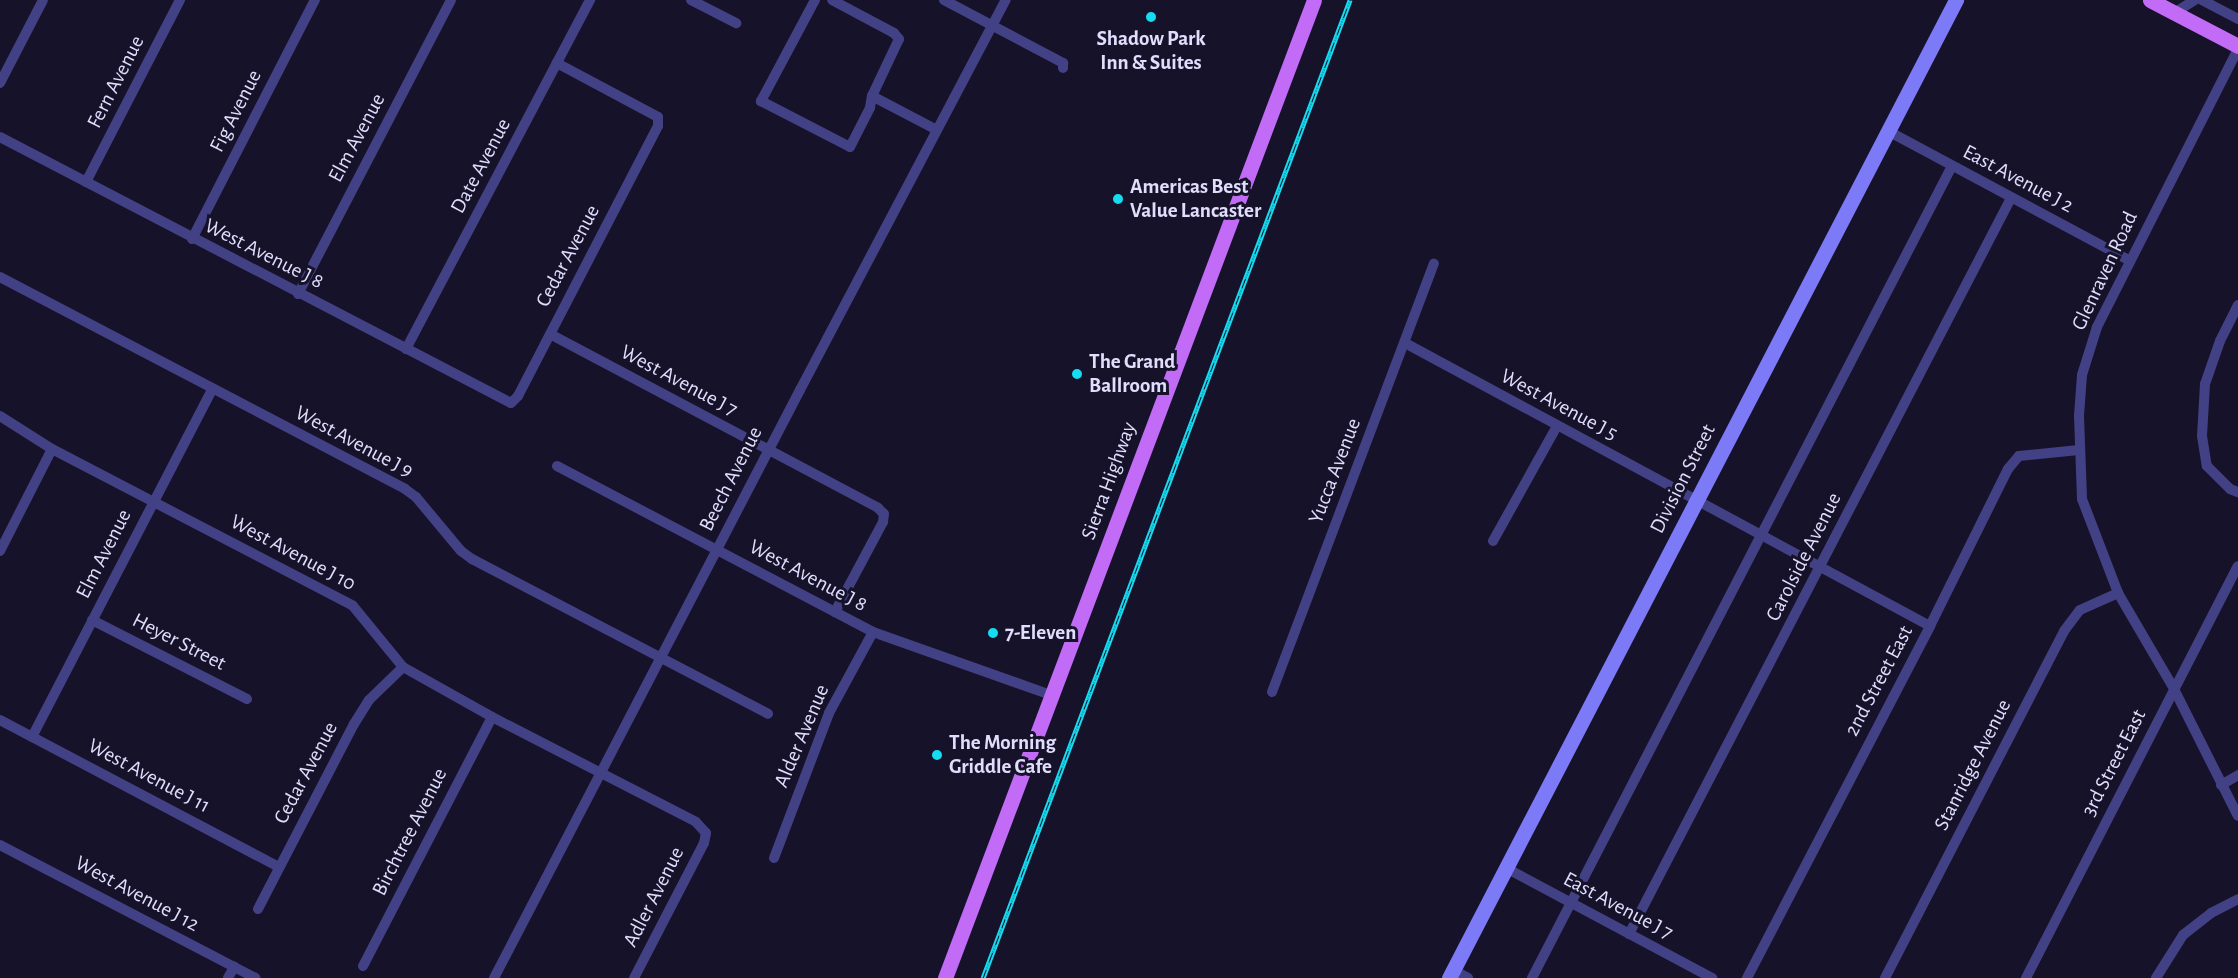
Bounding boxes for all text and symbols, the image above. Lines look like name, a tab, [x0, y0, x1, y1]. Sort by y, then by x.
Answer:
marker: Shadow Park Inn & Suites	[1144, 10, 1158, 24]
place label: Shadow Park Inn & Suites	[1096, 26, 1206, 76]
street label: Fern Avenue	[82, 32, 150, 132]
street label: Fig Avenue	[205, 66, 267, 156]
street label: Elm Avenue	[323, 89, 391, 187]
street label: Date Avenue	[445, 114, 517, 218]
street label: East Avenue J 2	[1958, 139, 2078, 219]
place label: Americas Best Value Lancaster	[1130, 174, 1261, 224]
marker: Americas Best Value Lancaster	[1111, 192, 1125, 206]
street label: Cedar Avenue	[531, 201, 605, 311]
street label: Glenraven Road	[2066, 208, 2144, 334]
street label: West Avenue J 8	[200, 213, 328, 295]
street label: West Avenue J 7	[616, 340, 742, 422]
place label: The Grand Ballroom	[1089, 349, 1175, 399]
street label: West Avenue J 5	[1496, 364, 1622, 446]
marker: The Grand Ballroom	[1070, 367, 1084, 381]
street label: West Avenue J 9	[291, 400, 417, 484]
street label: Yucca Avenue	[1303, 415, 1367, 527]
street label: Sierra Highway	[1076, 419, 1142, 543]
street label: Division Street	[1645, 420, 1721, 538]
street label: Beech Avenue	[694, 422, 768, 536]
street label: Carolside Avenue	[1761, 489, 1847, 625]
street label: Elm Avenue	[71, 505, 137, 603]
street label: West Avenue J 10	[226, 509, 360, 597]
street label: West Avenue J 8	[745, 534, 871, 618]
street label: Heyer Street	[128, 608, 230, 676]
place label: 7-Eleven	[1005, 620, 1076, 646]
street label: 2nd Street East	[1839, 621, 1919, 741]
marker: 7-Eleven	[986, 626, 1000, 640]
street label: Alder Avenue	[769, 681, 835, 791]
street label: Stanridge Avenue	[1929, 695, 2017, 835]
street label: 3rd Street East	[2076, 705, 2152, 821]
street label: Cedar Avenue	[269, 718, 343, 828]
place label: The Morning Griddle Cafe	[949, 730, 1056, 780]
street label: West Avenue J 11	[84, 733, 214, 819]
marker: The Morning Griddle Cafe	[930, 748, 944, 762]
street label: Birchtree Avenue	[367, 764, 453, 900]
street label: Adler Avenue	[618, 843, 690, 951]
street label: West Avenue J 12	[71, 851, 203, 937]
street label: East Avenue J 7	[1559, 867, 1677, 945]

